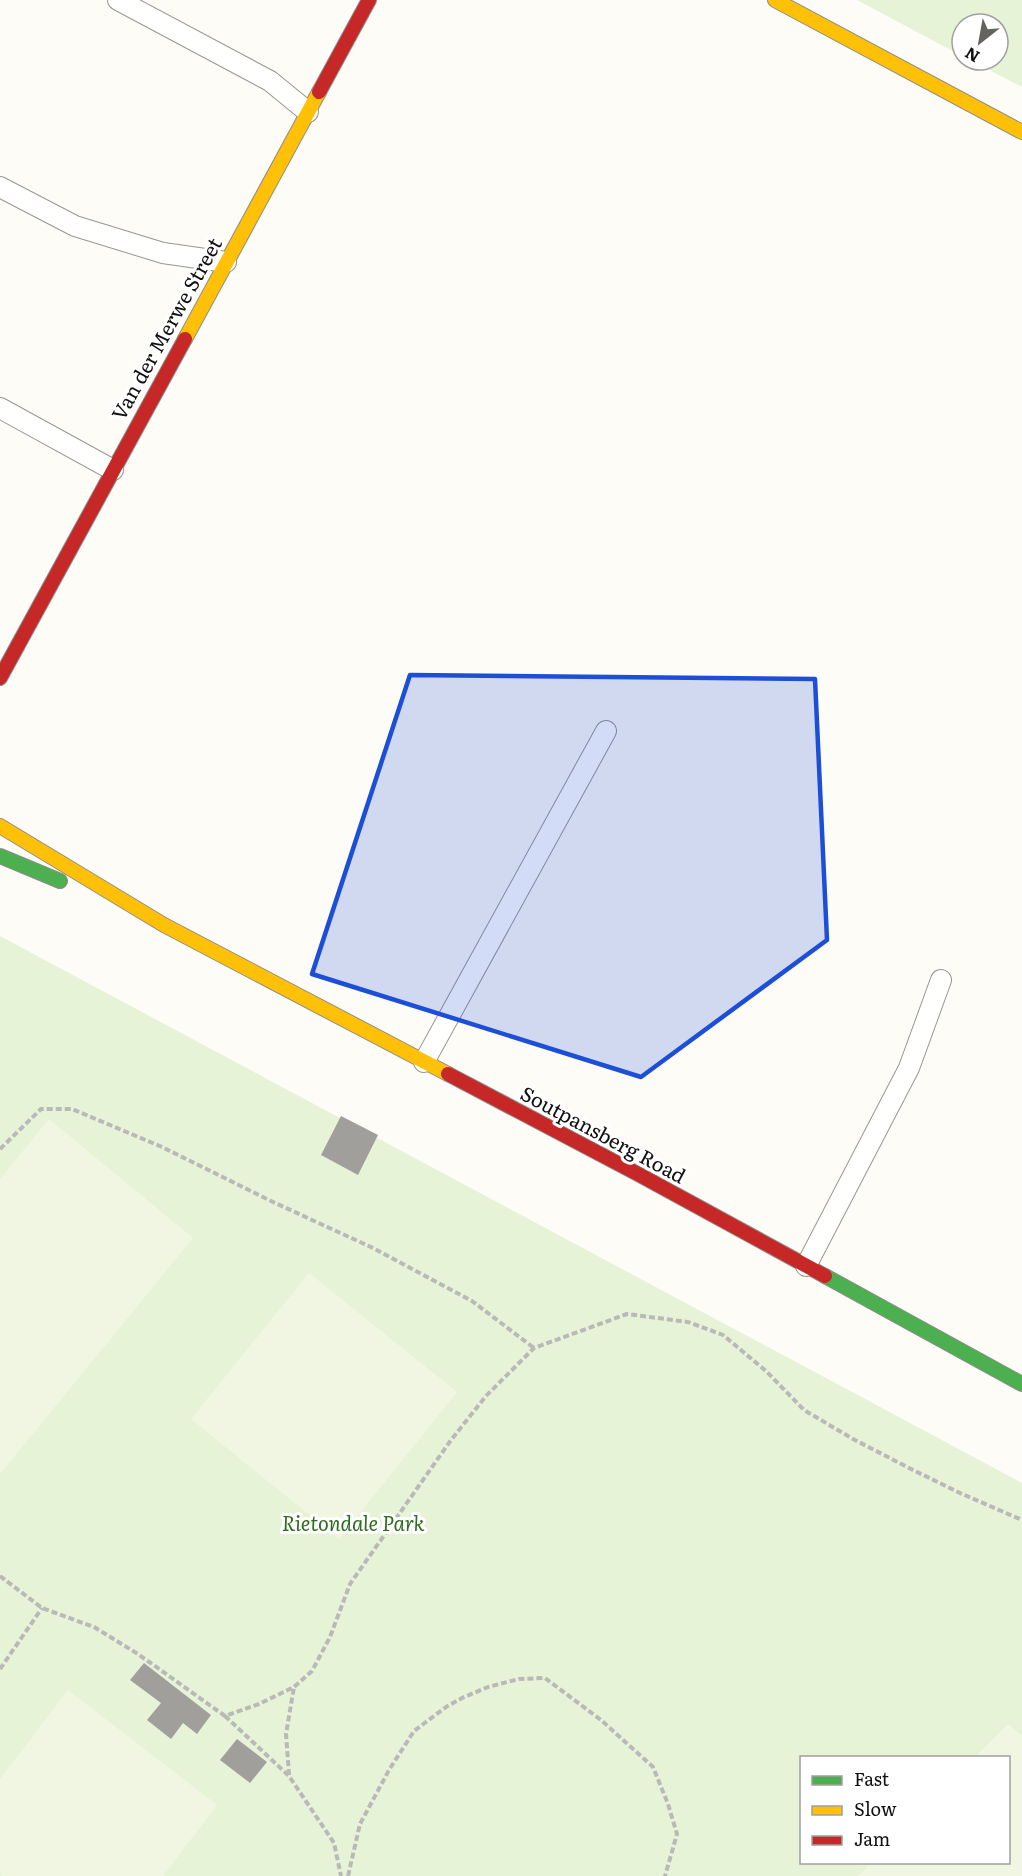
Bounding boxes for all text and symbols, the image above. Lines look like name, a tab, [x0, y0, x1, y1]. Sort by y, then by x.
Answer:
north arrow	[950, 12, 1010, 72]
text: N	[960, 42, 984, 69]
street label: Van der Merwe Street	[103, 231, 228, 425]
street label: Soutpansberg Road	[516, 1077, 692, 1190]
park label: Rietondale Park	[282, 1507, 424, 1537]
legend	[800, 1756, 1010, 1864]
text: Fast	[854, 1765, 890, 1792]
text: Slow	[854, 1795, 897, 1822]
text: Jam	[854, 1825, 890, 1852]

